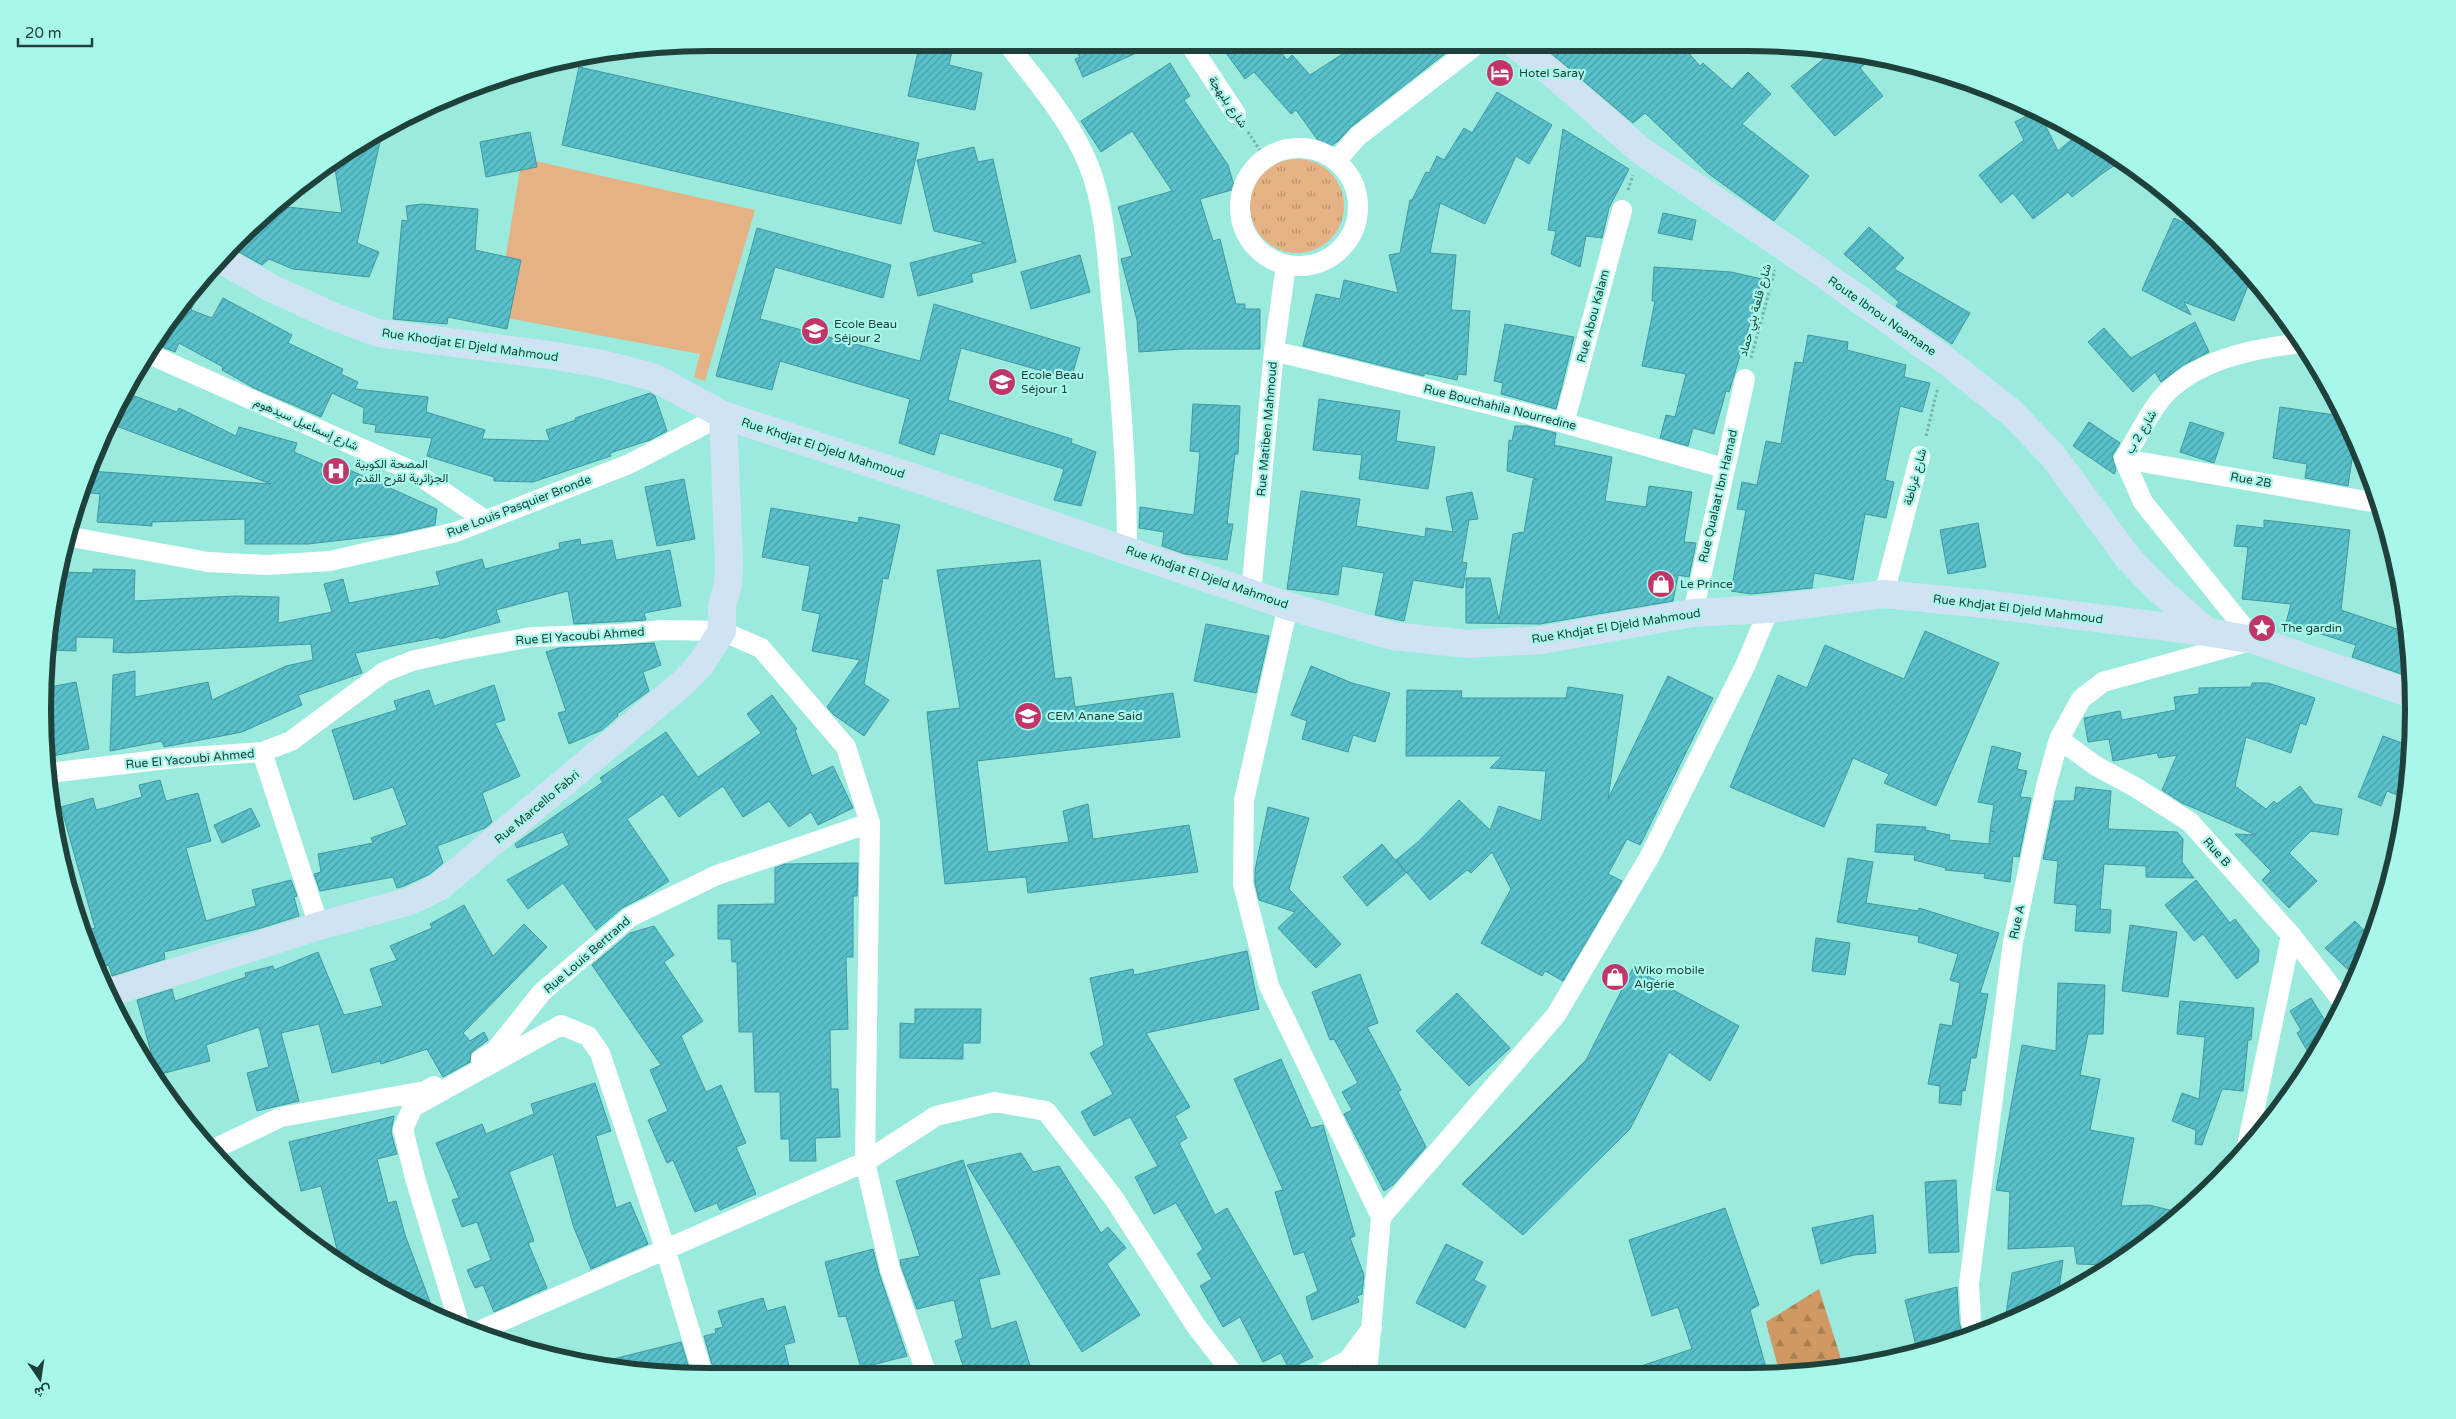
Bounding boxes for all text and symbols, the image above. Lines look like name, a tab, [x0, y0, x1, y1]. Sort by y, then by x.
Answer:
scale bar	[18, 15, 91, 47]
text: 20 m	[25, 24, 62, 42]
hotel icon: Hotel Saray	[1485, 58, 1515, 88]
place label: Hotel Saray	[1519, 66, 1585, 80]
street label: شارع بلبهجة	[1204, 74, 1250, 132]
street label: شارع قلعة بني حماد	[1736, 262, 1777, 358]
street label: Rue Abou Kalam	[1574, 268, 1612, 364]
street label: Route Ibnou Noamane	[1825, 273, 1939, 359]
school or university icon: Ecole Beau Séjour 2	[800, 316, 830, 346]
place label: Ecole Beau Séjour 2	[834, 317, 897, 345]
street label: Rue Khodjat El Djeld Mahmoud	[381, 326, 559, 364]
street label: Rue Matiben Mahmoud	[1254, 361, 1280, 497]
school or university icon: Ecole Beau Séjour 1	[987, 367, 1017, 397]
place label: Ecole Beau Séjour 1	[1021, 368, 1084, 396]
street label: Rue Bouchahila Nourredine	[1422, 381, 1578, 433]
street label: شارع إسماعيل سيدهوم	[251, 395, 360, 455]
street label: شارع 2 ب	[2123, 408, 2161, 457]
street label: Rue Khdjat El Djeld Mahmoud	[739, 415, 907, 481]
street label: Rue Qualaat Ibn Hamad	[1696, 428, 1740, 564]
street label: شارع غرناطة	[1901, 447, 1931, 507]
hospital icon: المصحة الكوبية الجزائرية لقرح القدم	[321, 456, 351, 486]
place label: المصحة الكوبية الجزائرية لقرح القدم	[355, 457, 448, 487]
street label: Rue 2B	[2229, 469, 2273, 491]
street label: Rue Louis Pasquier Bronde	[445, 472, 593, 540]
street label: Rue Khdjat El Djeld Mahmoud	[1124, 543, 1290, 611]
shop icon: Le Prince	[1646, 569, 1676, 599]
place label: Le Prince	[1680, 577, 1733, 591]
street label: Rue Khdjat El Djeld Mahmoud	[1932, 592, 2104, 626]
street label: Rue Khdjat El Djeld Mahmoud	[1530, 606, 1702, 646]
place icon: The gardin	[2247, 613, 2277, 643]
place label: The gardin	[2281, 621, 2342, 635]
street label: Rue El Yacoubi Ahmed	[515, 625, 645, 647]
school or university icon: CEM Anane Said	[1013, 701, 1043, 731]
place label: CEM Anane Said	[1047, 709, 1143, 723]
street label: Rue El Yacoubi Ahmed	[125, 746, 255, 772]
street label: Rue Marcello Fabri	[492, 767, 582, 847]
street label: Rue B	[2200, 835, 2234, 869]
street label: Rue A	[2007, 904, 2027, 940]
street label: Rue Louis Bertrand	[541, 914, 633, 996]
shop icon: Wiko mobile Algérie	[1600, 962, 1630, 992]
place label: Wiko mobile Algérie	[1634, 963, 1705, 991]
north arrow	[15, 1354, 65, 1404]
text: ش	[33, 1381, 53, 1401]

